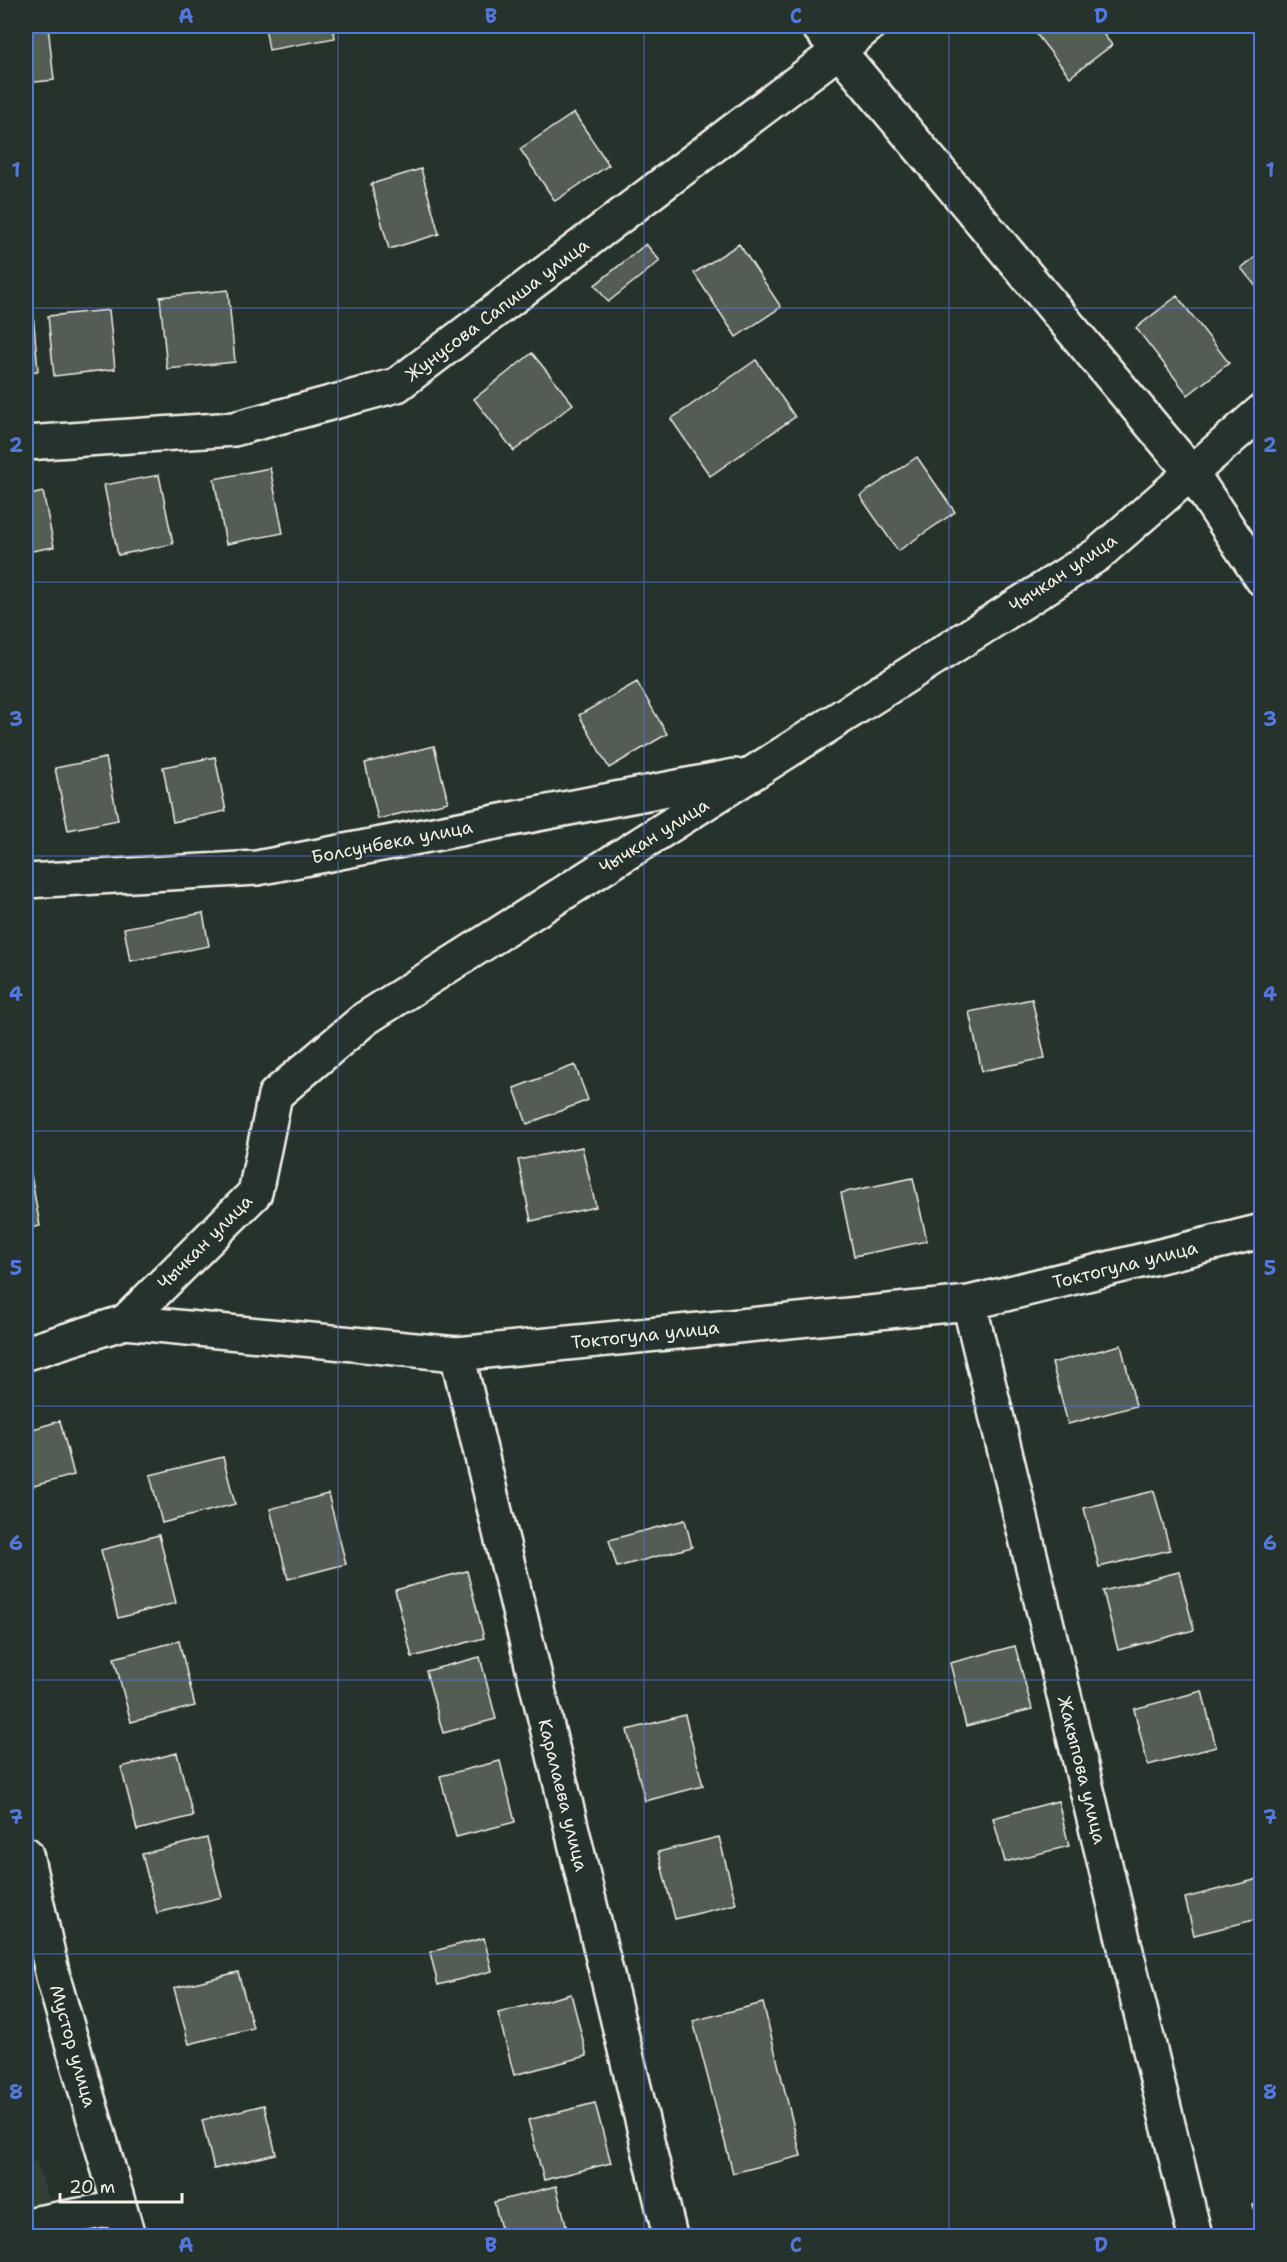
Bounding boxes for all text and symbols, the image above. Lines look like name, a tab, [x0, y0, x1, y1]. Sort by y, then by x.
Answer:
text: A	[178, 3, 194, 29]
text: B	[485, 3, 497, 29]
text: C	[790, 3, 802, 29]
text: D	[1094, 3, 1108, 29]
text: 1	[11, 157, 21, 183]
text: 1	[1265, 157, 1275, 183]
street label: Жунусова Сапиша улица	[400, 233, 594, 387]
text: 2	[9, 432, 23, 458]
text: 2	[1263, 432, 1277, 458]
street label: Чычкан улица	[1004, 528, 1122, 618]
text: 3	[9, 706, 23, 732]
text: 3	[1263, 706, 1277, 732]
street label: Чычкан улица	[595, 793, 713, 879]
street label: Болсунбека улица	[309, 815, 475, 869]
text: 4	[9, 981, 23, 1007]
text: 4	[1263, 981, 1277, 1007]
street label: Чычкан улица	[152, 1189, 258, 1295]
street label: Токтогула улица	[1050, 1235, 1200, 1295]
text: 5	[10, 1255, 22, 1281]
text: 5	[1264, 1255, 1276, 1281]
street label: Токтогула улица	[570, 1315, 720, 1355]
text: 6	[9, 1530, 23, 1556]
text: 6	[1263, 1530, 1277, 1556]
street label: Жакыпова улица	[1052, 1693, 1112, 1847]
street label: Каралаева улица	[532, 1716, 594, 1874]
text: 7	[9, 1804, 23, 1830]
text: 7	[1263, 1804, 1277, 1830]
street label: Мустор улица	[44, 1982, 102, 2110]
text: 8	[9, 2079, 23, 2105]
text: 8	[1263, 2079, 1277, 2105]
scale bar	[60, 2166, 182, 2204]
text: 20 m	[69, 2175, 115, 2199]
text: A	[178, 2232, 194, 2258]
text: B	[485, 2232, 497, 2258]
text: C	[790, 2232, 802, 2258]
text: D	[1094, 2232, 1108, 2258]

